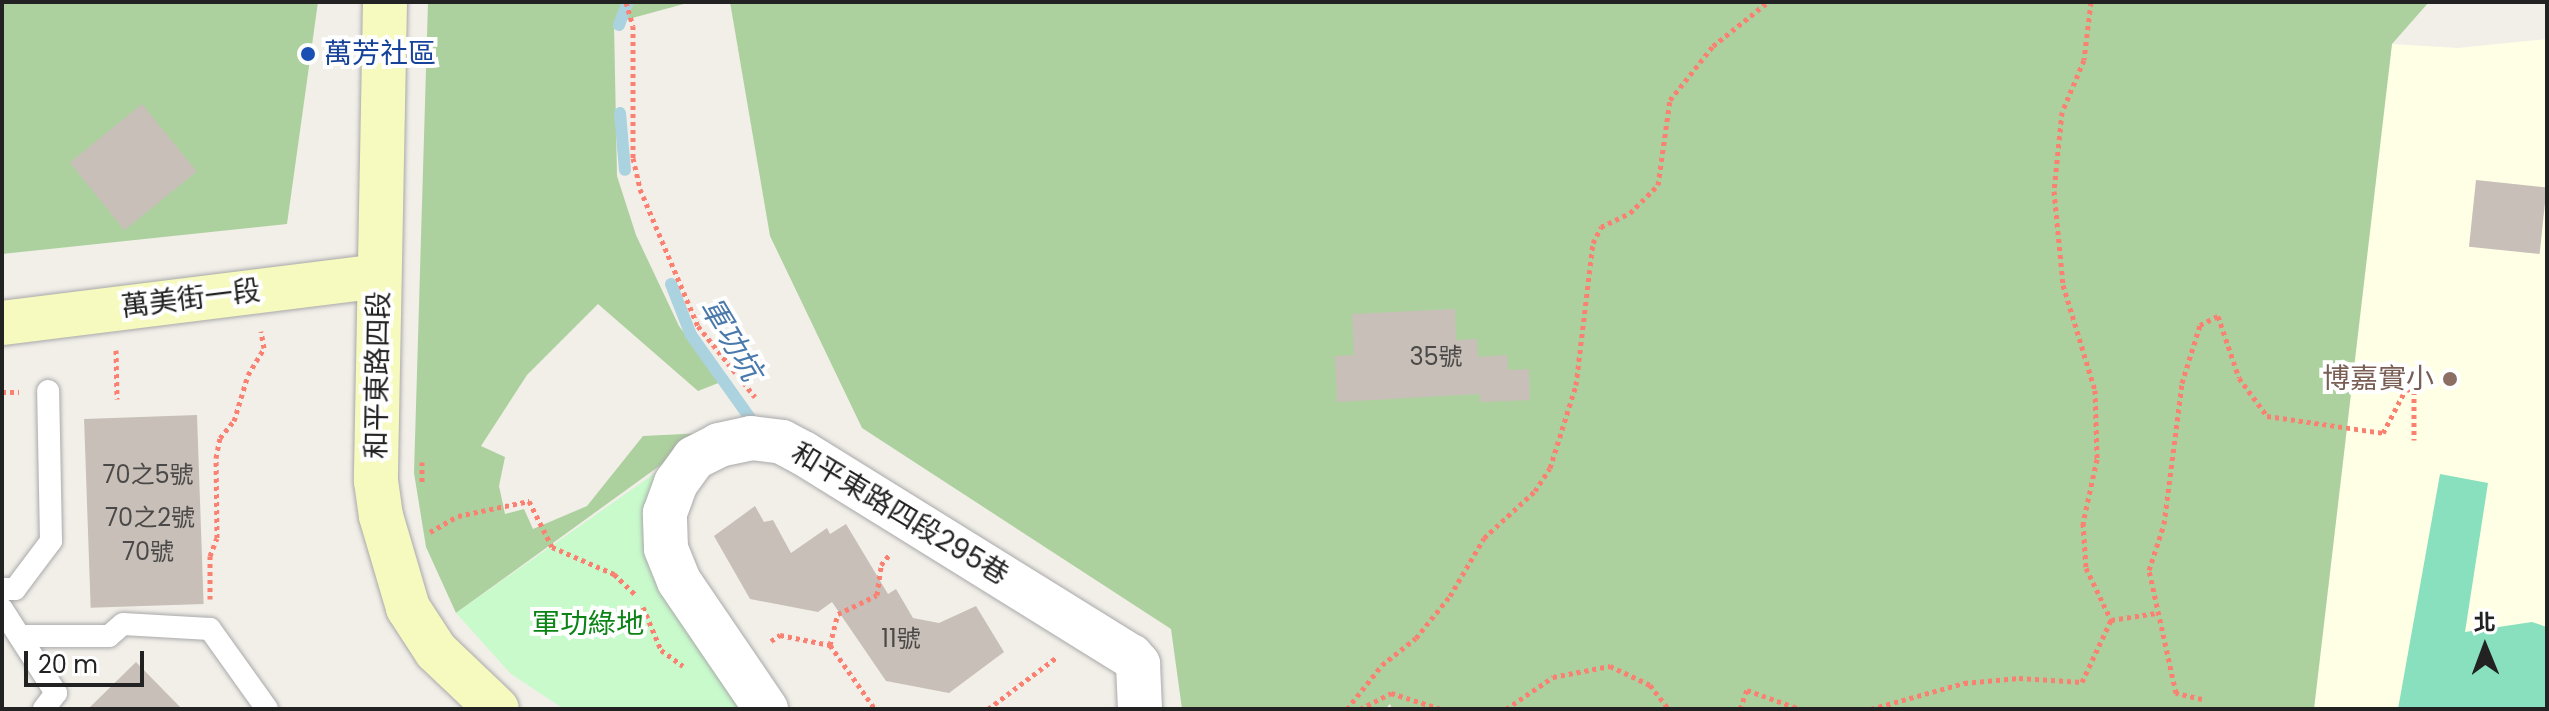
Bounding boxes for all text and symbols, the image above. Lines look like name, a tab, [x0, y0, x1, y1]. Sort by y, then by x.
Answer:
place label: 萬芳社區	[324, 37, 436, 71]
marker: 萬芳社區	[299, 45, 317, 63]
street label: 萬美街一段	[119, 274, 263, 324]
street label: 和平東路四段	[360, 291, 396, 459]
water label: 軍功坑	[692, 291, 770, 387]
house number: 35號	[1409, 343, 1463, 371]
place label: 博嘉實小	[2322, 362, 2434, 396]
marker: 博嘉實小	[2441, 370, 2459, 388]
street label: 和平東路四段295巷	[785, 436, 1015, 592]
house number: 70之5號	[102, 461, 194, 489]
house number: 70之2號	[105, 504, 195, 532]
house number: 70號	[122, 538, 174, 566]
park label: 軍功綠地	[532, 607, 644, 641]
north arrow	[2445, 607, 2525, 687]
text: 北	[2473, 607, 2496, 638]
house number: 11號	[881, 625, 921, 653]
scale bar	[28, 635, 148, 685]
text: 20 m	[38, 648, 98, 681]

